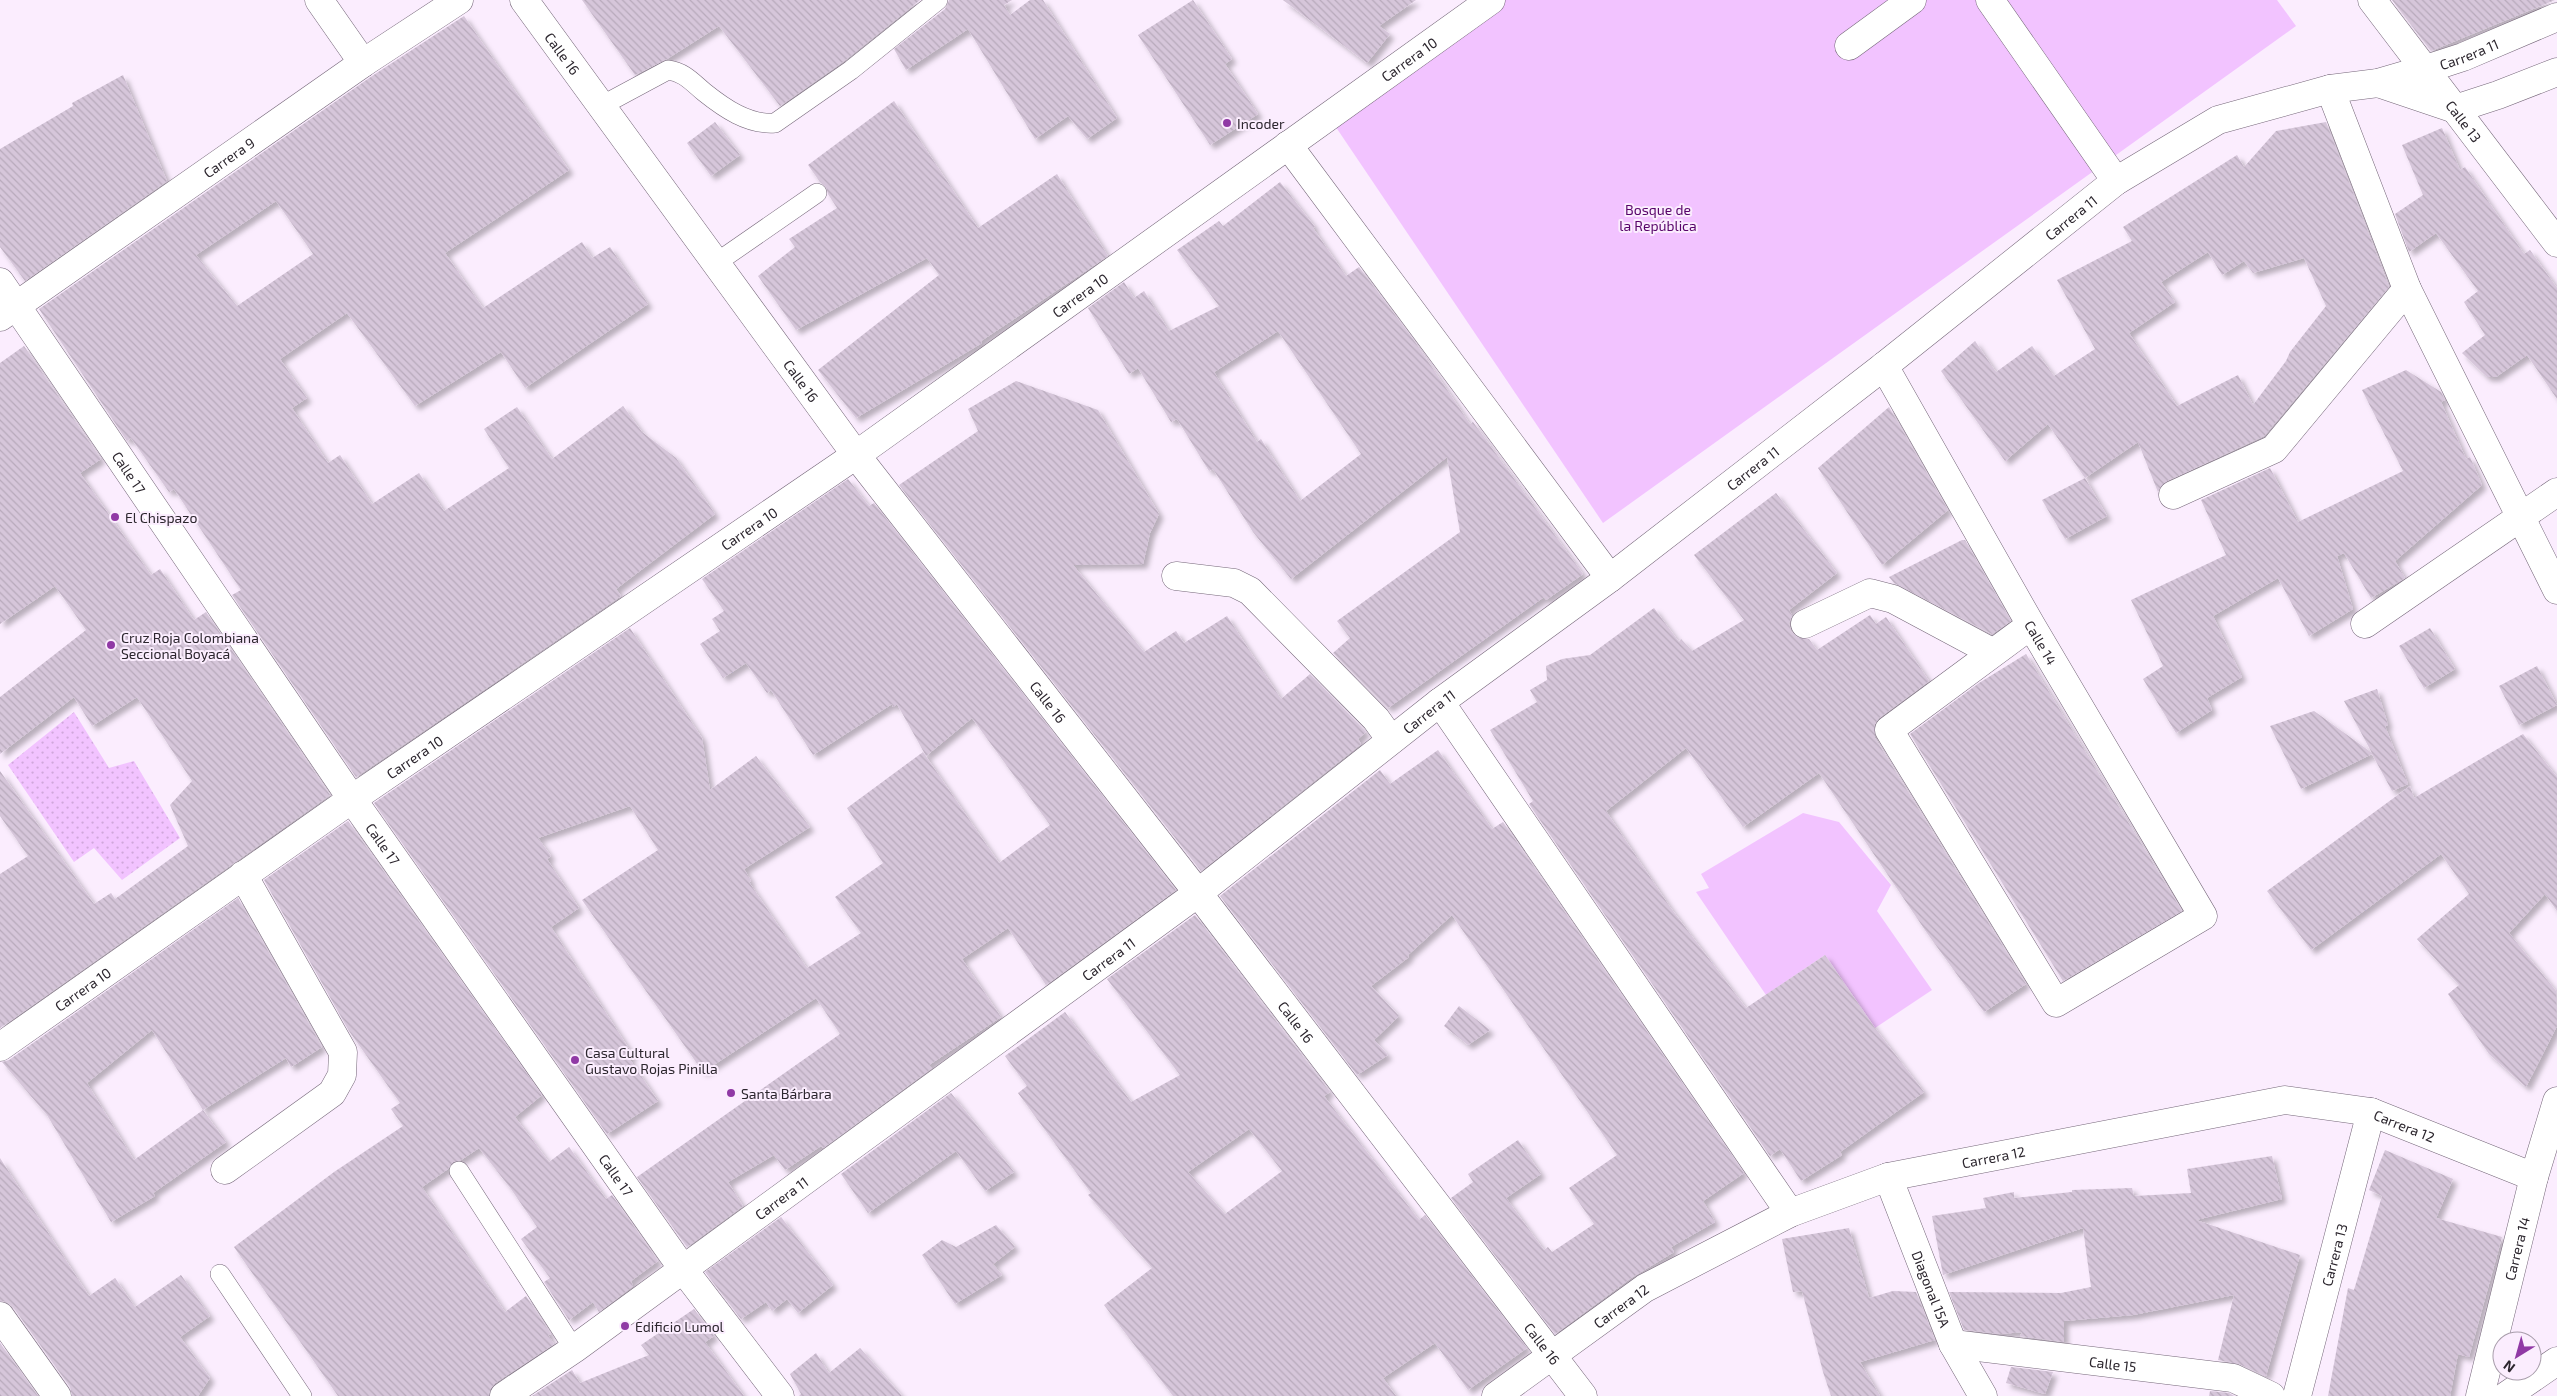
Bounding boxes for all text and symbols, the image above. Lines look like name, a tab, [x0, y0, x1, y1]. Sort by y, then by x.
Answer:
street label: Calle 16	[542, 29, 584, 78]
street label: Carrera 10	[1378, 33, 1440, 85]
street label: Carrera 11	[2437, 34, 2501, 73]
street label: Calle 13	[2443, 97, 2485, 145]
place label: Incoder	[1237, 115, 1285, 132]
marker: Incoder	[1221, 117, 1233, 129]
street label: Carrera 9	[200, 133, 258, 181]
street label: Carrera 11	[2041, 191, 2100, 243]
park label: Bosque de la República	[1619, 201, 1697, 234]
street label: Carrera 10	[1048, 269, 1111, 320]
street label: Calle 16	[781, 356, 823, 405]
street label: Carrera 11	[1723, 442, 1782, 493]
street label: Calle 17	[109, 448, 150, 497]
street label: Carrera 10	[717, 503, 780, 553]
place label: El Chispazo	[125, 509, 197, 526]
marker: El Chispazo	[109, 511, 121, 523]
street label: Calle 14	[2022, 617, 2061, 668]
place label: Cruz Roja Colombiana Seccional Boyacá	[121, 629, 259, 662]
marker: Cruz Roja Colombiana Seccional Boyacá	[105, 639, 117, 651]
street label: Calle 16	[1027, 677, 1070, 726]
street label: Carrera 11	[1399, 685, 1458, 737]
street label: Carrera 10	[383, 731, 446, 782]
street label: Calle 17	[363, 819, 404, 868]
street label: Carrera 11	[1078, 933, 1138, 984]
street label: Carrera 10	[51, 963, 114, 1014]
street label: Calle 16	[1275, 997, 1318, 1046]
place label: Casa Cultural Gustavo Rojas Pinilla	[585, 1044, 718, 1077]
marker: Casa Cultural Gustavo Rojas Pinilla	[569, 1054, 581, 1066]
place label: Santa Bárbara	[741, 1085, 832, 1102]
marker: Santa Bárbara	[725, 1087, 737, 1099]
street label: Carrera 12	[2372, 1106, 2438, 1145]
street label: Carrera 12	[1960, 1142, 2027, 1171]
street label: Calle 17	[596, 1150, 637, 1199]
street label: Carrera 11	[751, 1172, 811, 1223]
street label: Carrera 14	[2500, 1215, 2532, 1282]
street label: Carrera 13	[2318, 1222, 2350, 1288]
street label: Diagonal 15A	[1909, 1248, 1954, 1330]
street label: Carrera 12	[1590, 1280, 1652, 1331]
place label: Edificio Lumol	[635, 1318, 725, 1335]
street label: Calle 16	[1521, 1319, 1564, 1368]
marker: Edificio Lumol	[619, 1320, 631, 1332]
north arrow	[2492, 1331, 2542, 1381]
street label: Calle 15	[2088, 1352, 2138, 1375]
text: N	[2500, 1357, 2518, 1377]

